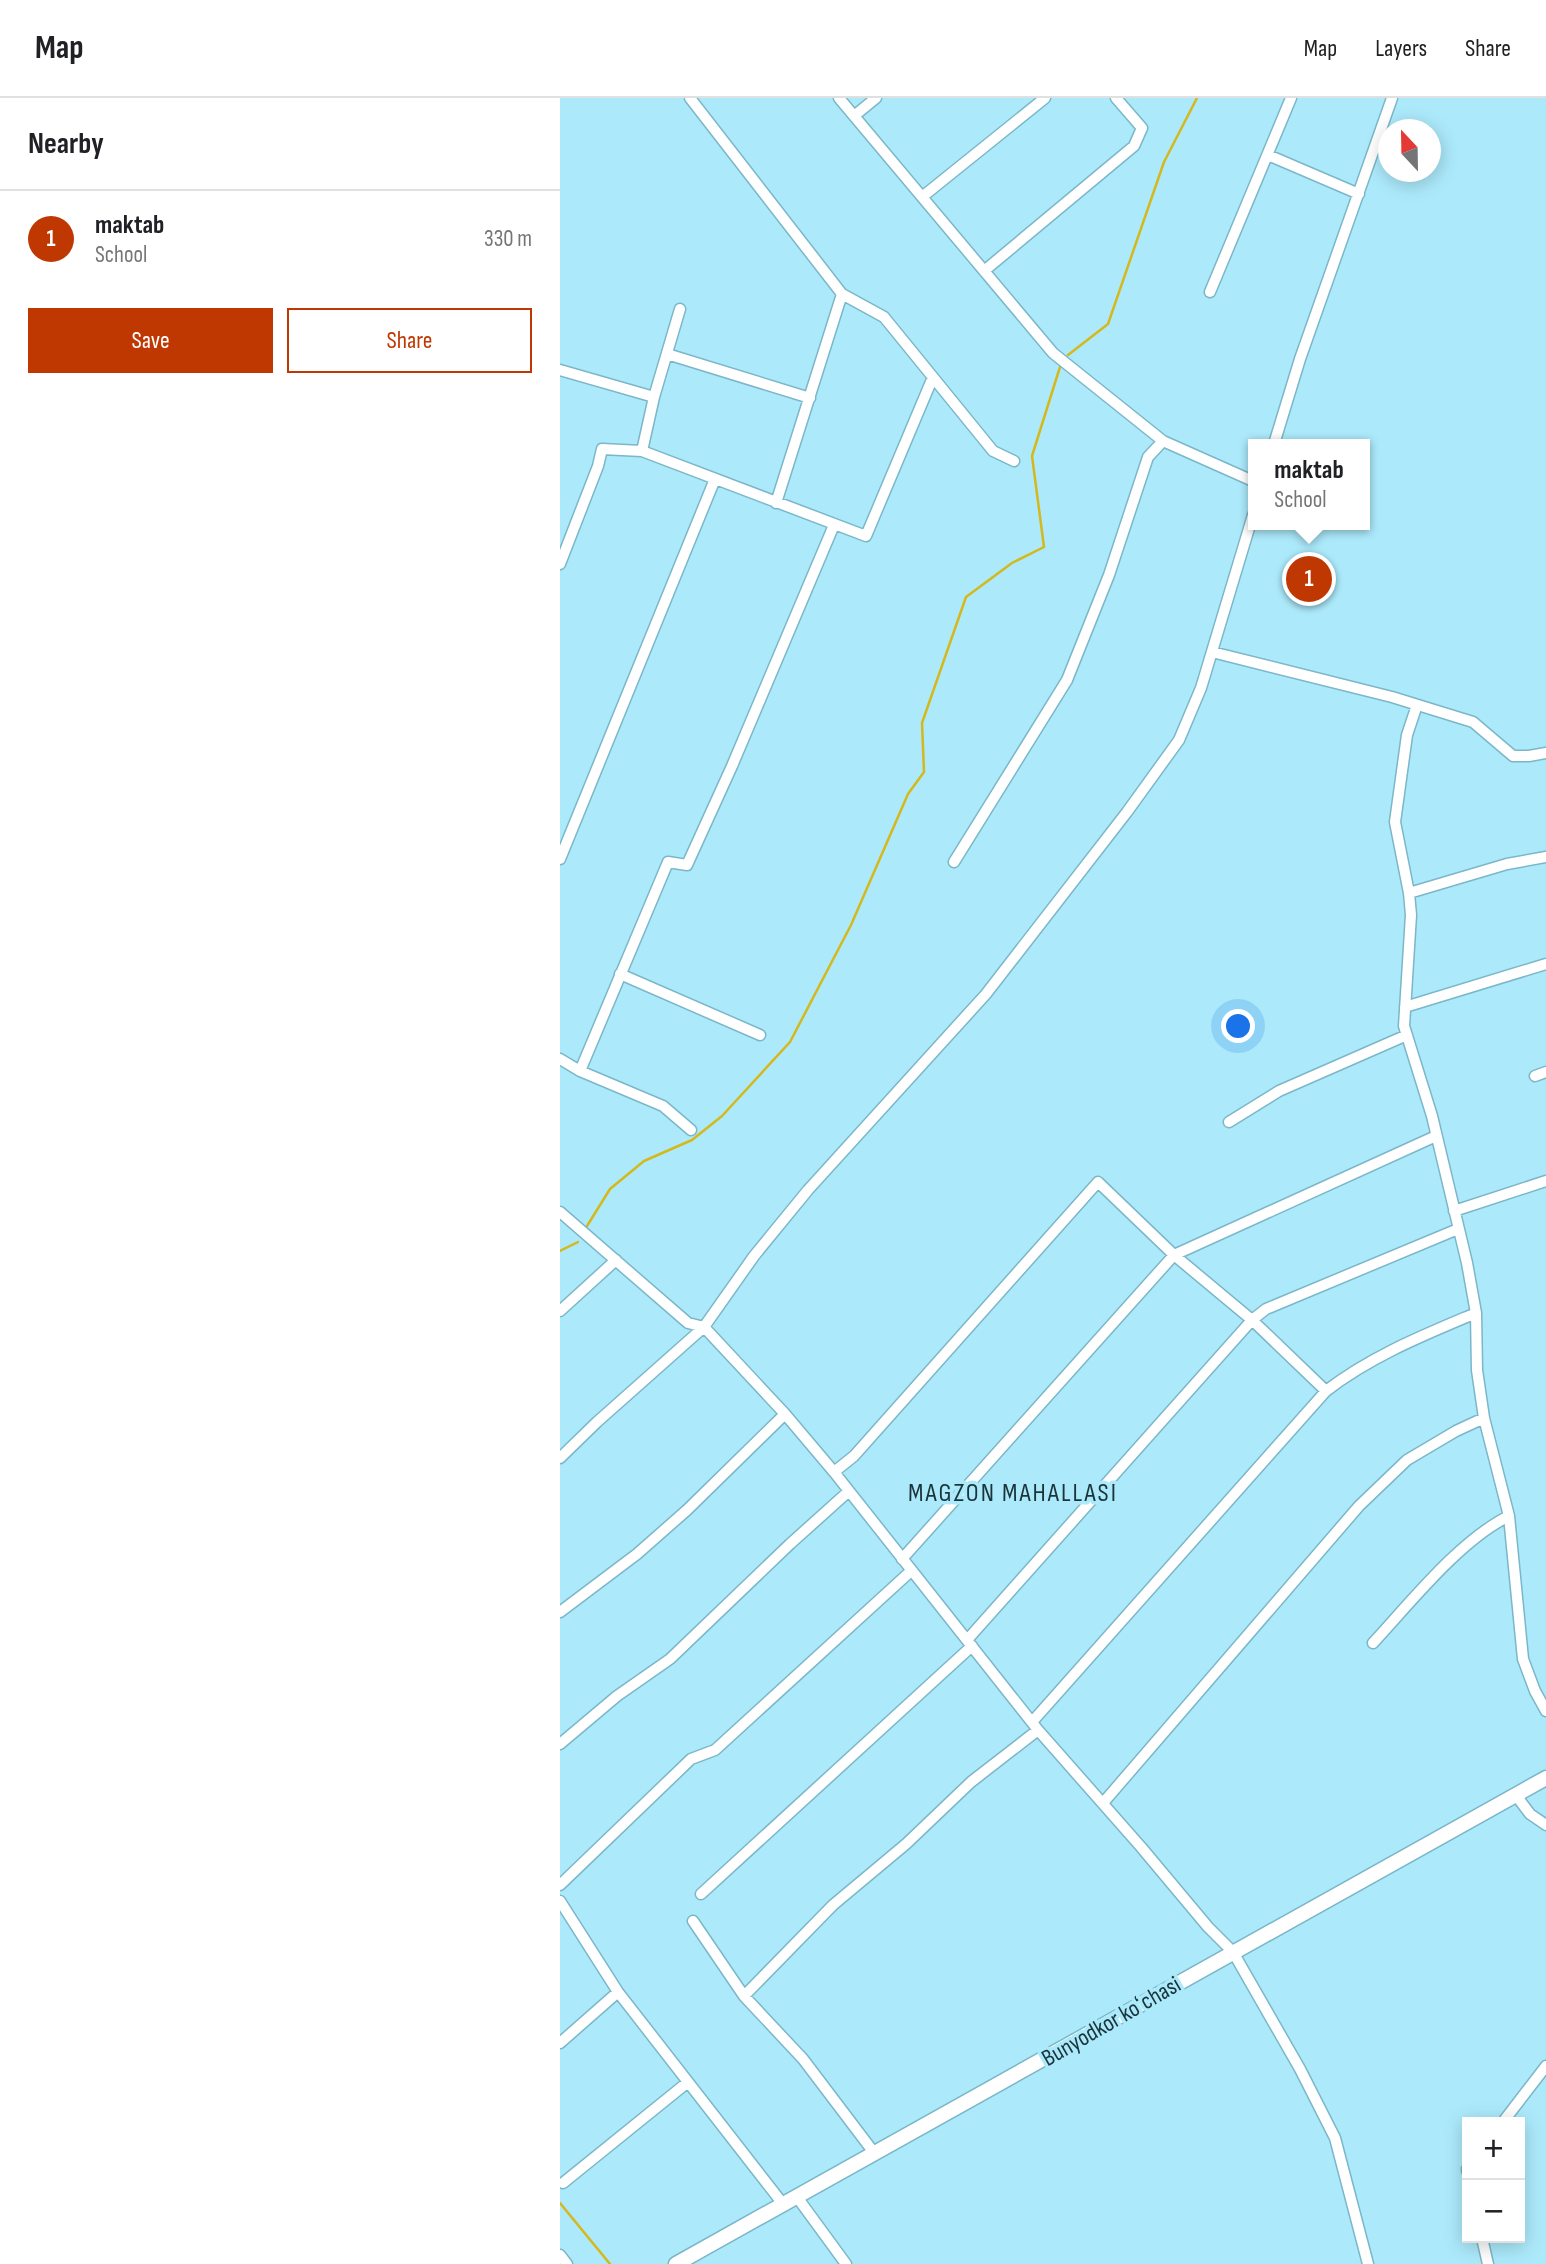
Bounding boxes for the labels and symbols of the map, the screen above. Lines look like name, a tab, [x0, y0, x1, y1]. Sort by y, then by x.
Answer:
north arrow	[1378, 119, 1441, 182]
pin: 1	[1286, 553, 1332, 605]
your location	[1221, 1009, 1255, 1043]
district label: MAGZON MAHALLASI	[908, 1478, 1118, 1509]
street label: Bunyodkor koʻchasi	[1037, 1970, 1186, 2073]

